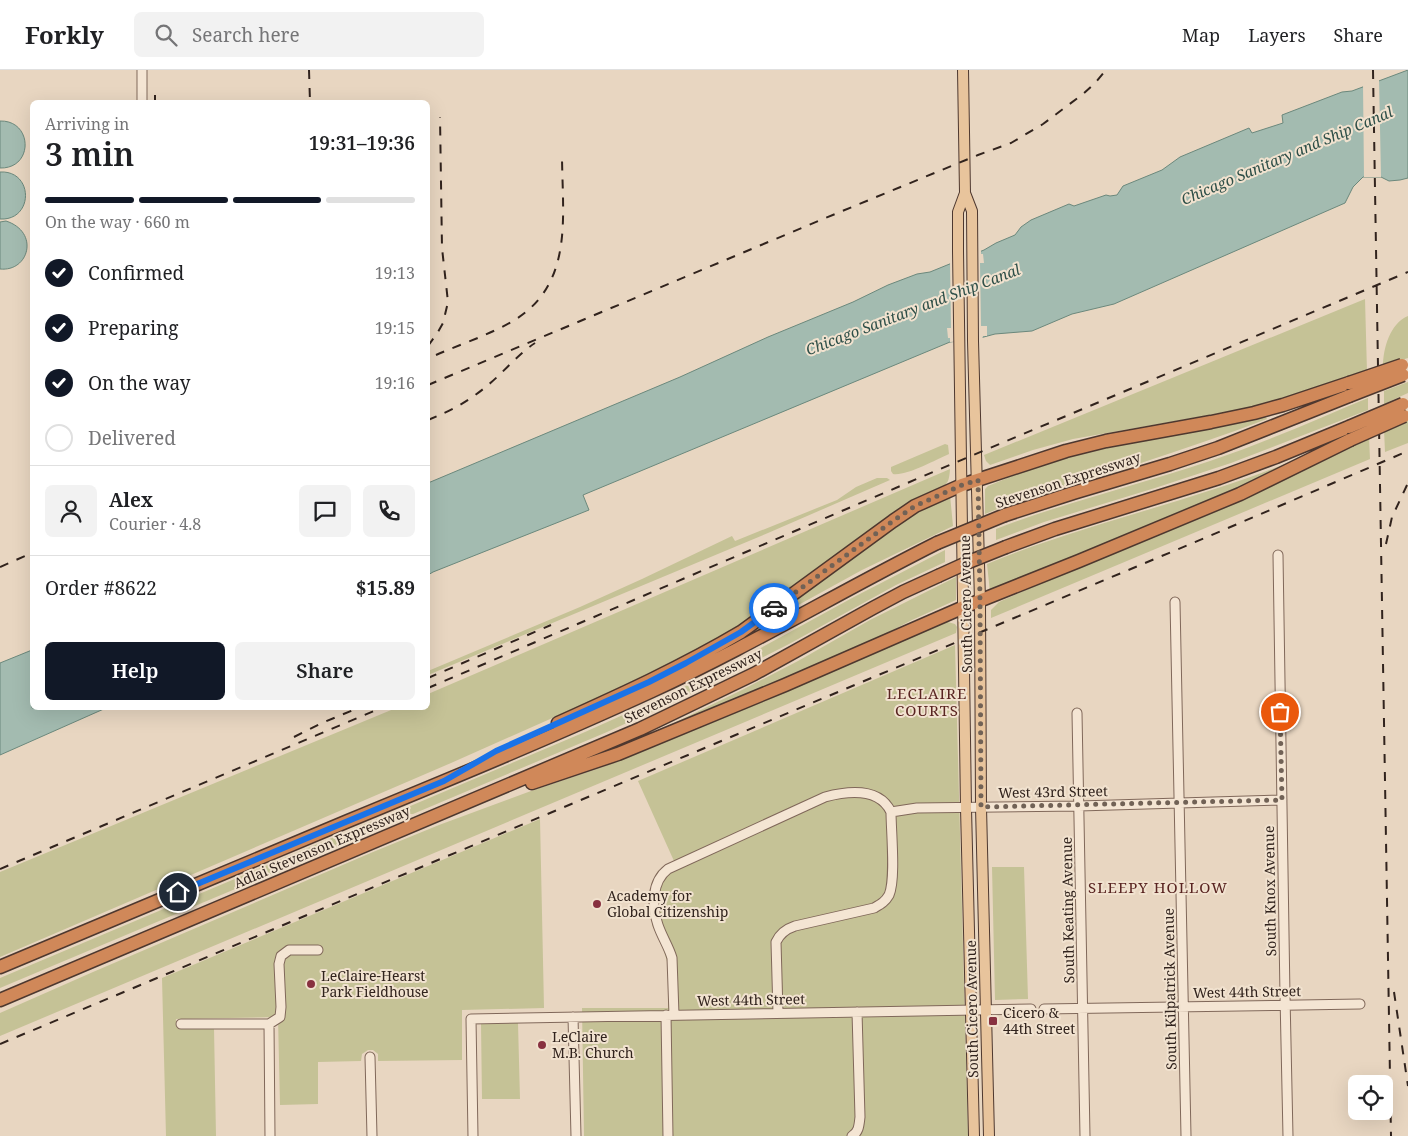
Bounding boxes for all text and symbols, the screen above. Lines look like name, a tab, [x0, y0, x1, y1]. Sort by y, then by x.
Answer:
search box	[134, 12, 484, 57]
text: Forkly	[25, 18, 104, 51]
icon: search	[152, 21, 180, 49]
text: Search here	[192, 22, 300, 48]
text: Map	[1182, 23, 1220, 47]
text: Layers	[1248, 23, 1306, 47]
text: Share	[1334, 23, 1383, 47]
water label: Chicago Sanitary and Ship Canal	[1178, 101, 1396, 209]
text: Arriving in	[45, 113, 129, 135]
text: 19:31–19:36	[309, 130, 415, 156]
text: 3 min	[45, 132, 134, 175]
text: On the way · 660 m	[45, 211, 190, 233]
icon: check	[45, 259, 73, 287]
water label: Chicago Sanitary and Ship Canal	[803, 259, 1023, 359]
text: Confirmed	[88, 260, 184, 286]
text: 19:13	[375, 262, 415, 284]
icon: check	[45, 314, 73, 342]
text: Preparing	[88, 315, 178, 341]
text: 19:15	[375, 317, 415, 339]
icon: check	[45, 369, 73, 397]
text: On the way	[88, 370, 191, 396]
text: 19:16	[375, 372, 415, 394]
text: Delivered	[88, 425, 176, 451]
street label: Stevenson Expressway	[993, 447, 1143, 512]
button: person	[45, 485, 97, 537]
button: chat	[299, 485, 351, 537]
button: phone	[363, 485, 415, 537]
text: Alex	[109, 487, 153, 513]
text: Courier · 4.8	[109, 513, 201, 535]
street label: South Cicero Avenue	[955, 535, 976, 673]
text: Order #8622	[45, 575, 157, 601]
text: $15.89	[356, 575, 415, 601]
courier	[749, 583, 799, 633]
icon: car	[760, 594, 788, 622]
button: Help	[45, 642, 225, 700]
button: Share	[235, 642, 415, 700]
street label: Stevenson Expressway	[621, 644, 765, 727]
district label: LECLAIRE COURTS	[887, 683, 967, 720]
pin	[1259, 691, 1301, 733]
icon: bag	[1266, 698, 1294, 726]
street label: West 43rd Street	[998, 781, 1108, 802]
street label: Adlai Stevenson Expressway	[231, 801, 413, 892]
street label: South Knox Avenue	[1259, 825, 1280, 957]
street label: South Keating Avenue	[1057, 837, 1078, 983]
pin	[157, 871, 199, 913]
district label: SLEEPY HOLLOW	[1088, 877, 1228, 897]
icon: home	[164, 878, 192, 906]
place label: Academy for Global Citizenship	[607, 886, 728, 921]
marker: Academy for Global Citizenship	[591, 898, 603, 910]
street label: South Kilpatrick Avenue	[1159, 908, 1180, 1070]
street label: South Cicero Avenue	[961, 940, 982, 1078]
place label: LeClaire-Hearst Park Fieldhouse	[321, 966, 429, 1001]
marker: LeClaire-Hearst Park Fieldhouse	[305, 978, 317, 990]
street label: West 44th Street	[1193, 981, 1301, 1002]
street label: West 44th Street	[697, 989, 805, 1010]
place label: Cicero & 44th Street	[1003, 1003, 1075, 1038]
marker: Cicero & 44th Street	[987, 1015, 999, 1027]
place label: LeClaire M.B. Church	[552, 1027, 634, 1062]
marker: LeClaire M.B. Church	[536, 1039, 548, 1051]
map controls	[1348, 1075, 1393, 1120]
button: locate	[1348, 1075, 1393, 1120]

